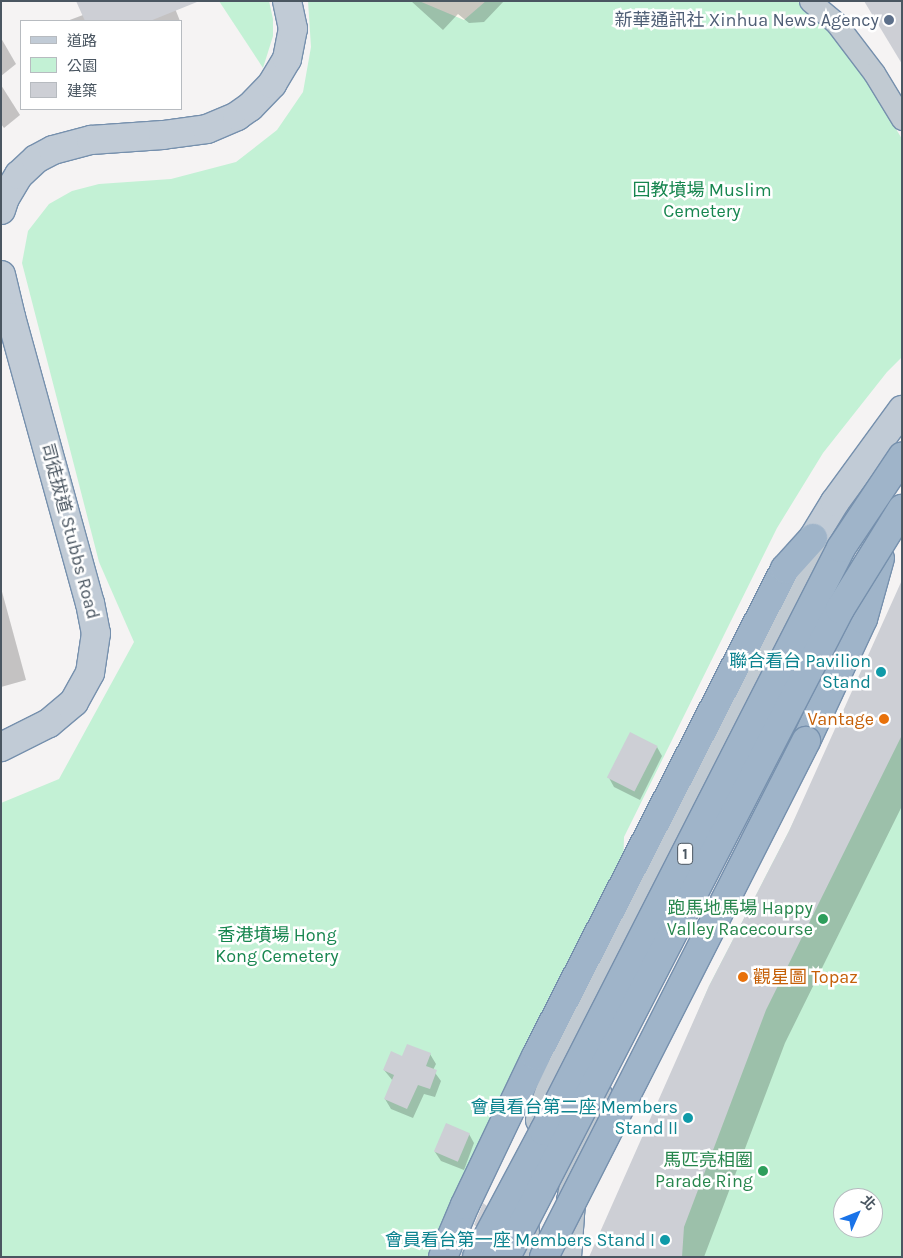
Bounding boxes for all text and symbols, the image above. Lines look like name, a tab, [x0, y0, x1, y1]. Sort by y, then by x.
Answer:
place label: 新華通訊社 Xinhua News Agency	[614, 9, 879, 31]
marker: 新華通訊社 Xinhua News Agency	[883, 14, 895, 26]
legend	[20, 20, 182, 110]
text: 道路	[67, 32, 97, 50]
text: 公園	[67, 57, 97, 75]
text: 建築	[67, 82, 97, 100]
park label: 回教墳場 Muslim Cemetery	[632, 180, 772, 222]
street label: 司徒拔道 Stubbs Road	[36, 441, 104, 621]
place label: 聯合看台 Pavilion Stand	[729, 651, 871, 694]
marker: 聯合看台 Pavilion Stand	[875, 666, 887, 678]
place label: Vantage	[808, 708, 874, 730]
marker: Vantage	[878, 713, 890, 725]
road number: 1	[676, 841, 694, 868]
place label: 跑馬地馬場 Happy Valley Racecourse	[667, 898, 813, 941]
marker: 跑馬地馬場 Happy Valley Racecourse	[817, 913, 829, 925]
park label: 香港墳場 Hong Kong Cemetery	[215, 925, 339, 968]
place label: 觀星圖 Topaz	[753, 966, 858, 988]
marker: 觀星圖 Topaz	[737, 971, 749, 983]
place label: 會員看台第二座 Members Stand II	[471, 1097, 678, 1140]
marker: 會員看台第二座 Members Stand II	[682, 1112, 694, 1124]
place label: 馬匹亮相圈 Parade Ring	[655, 1150, 753, 1192]
marker: 馬匹亮相圈 Parade Ring	[757, 1165, 769, 1177]
north arrow	[833, 1188, 883, 1238]
text: 北	[857, 1192, 879, 1214]
place label: 會員看台第一座 Members Stand I	[385, 1229, 655, 1251]
marker: 會員看台第一座 Members Stand I	[659, 1234, 671, 1246]

